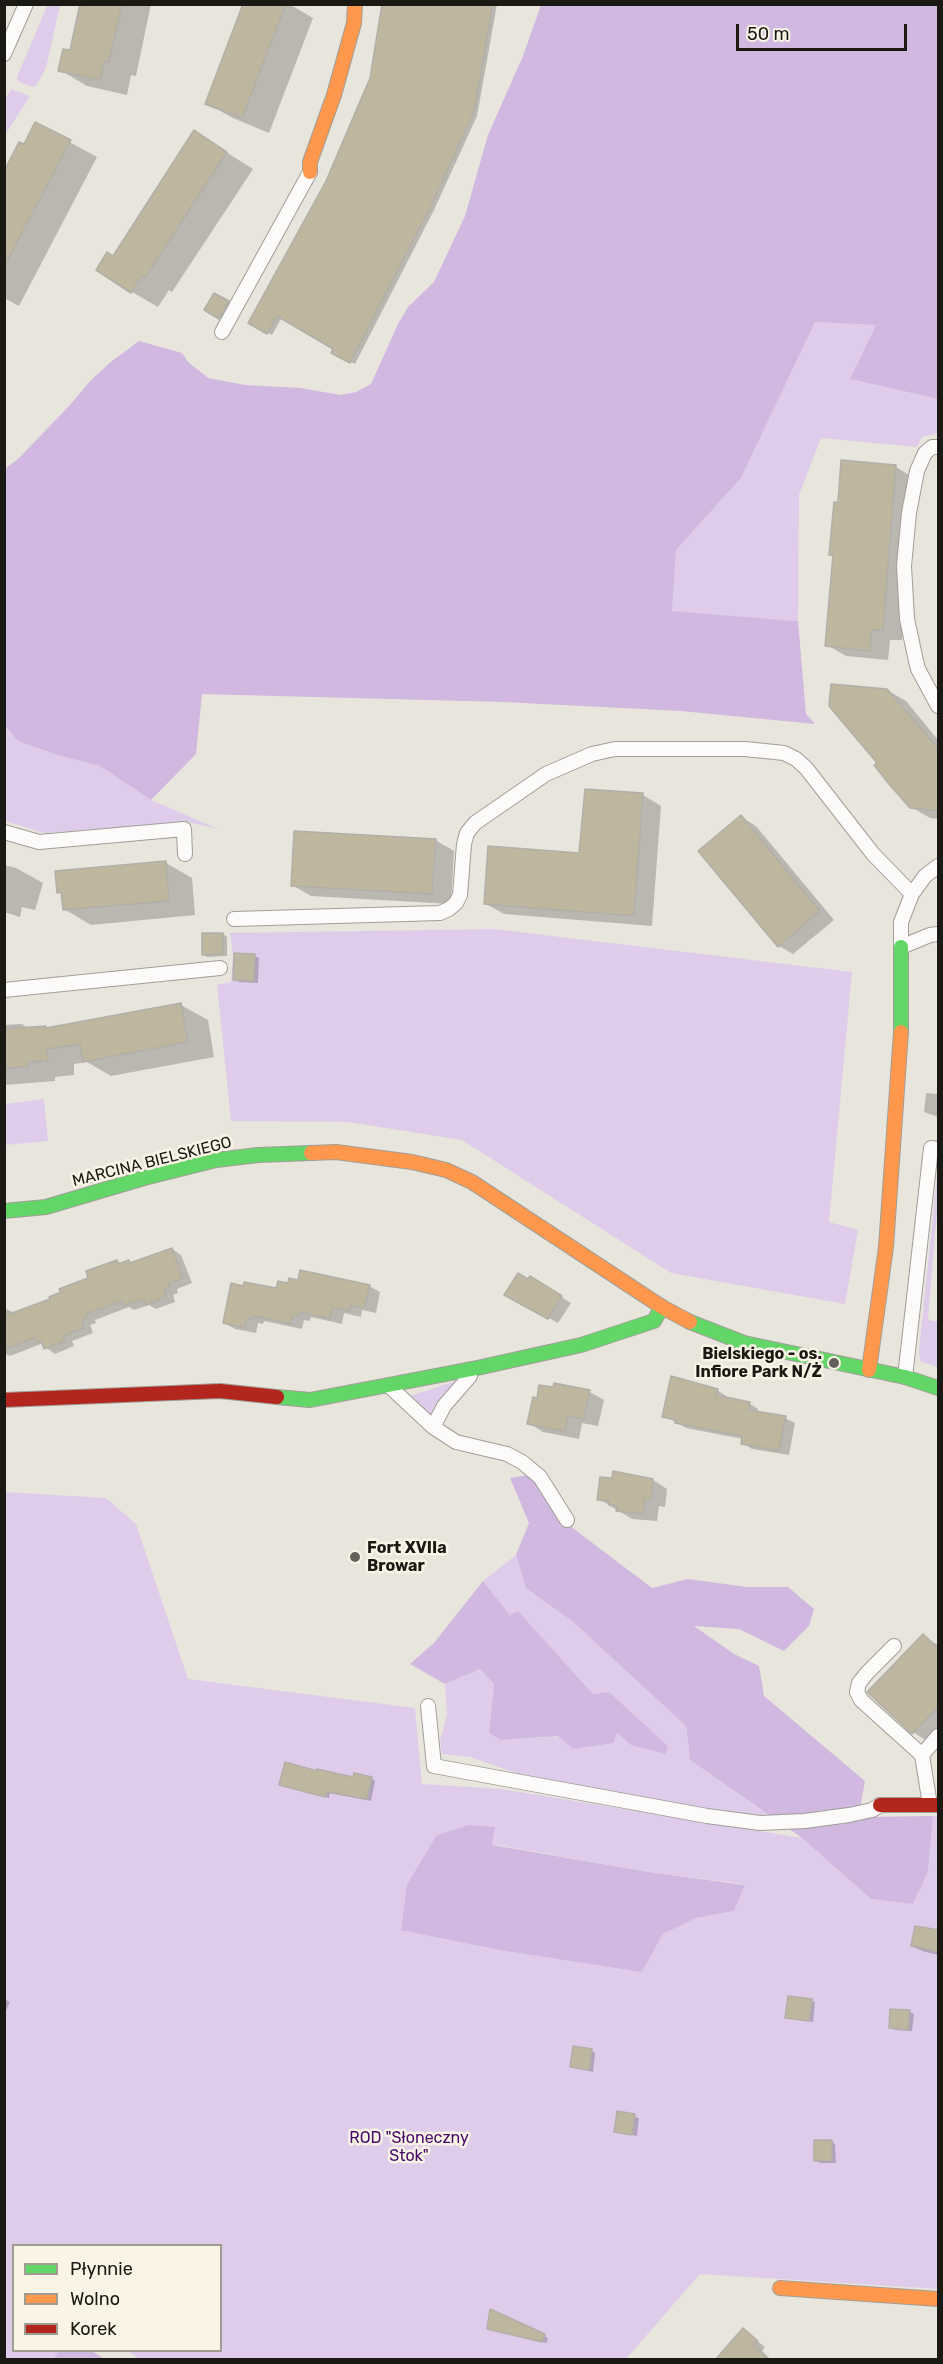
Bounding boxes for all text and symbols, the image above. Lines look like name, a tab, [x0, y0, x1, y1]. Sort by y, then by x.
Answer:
scale bar	[739, 12, 910, 50]
text: 50 m	[747, 23, 790, 45]
street label: MARCINA BIELSKIEGO	[70, 1133, 234, 1191]
place label: Bielskiego - os. Infiore Park N/Ż	[695, 1344, 822, 1382]
marker: Bielskiego - os. Infiore Park N/Ż	[827, 1356, 841, 1370]
place label: Fort XVIIa Browar	[367, 1538, 447, 1576]
marker: Fort XVIIa Browar	[348, 1550, 362, 1564]
park label: ROD "Słoneczny Stok"	[349, 2128, 469, 2166]
legend	[12, 2244, 222, 2352]
text: Płynnie	[70, 2258, 133, 2280]
text: Wolno	[70, 2288, 120, 2310]
text: Korek	[70, 2318, 117, 2340]

